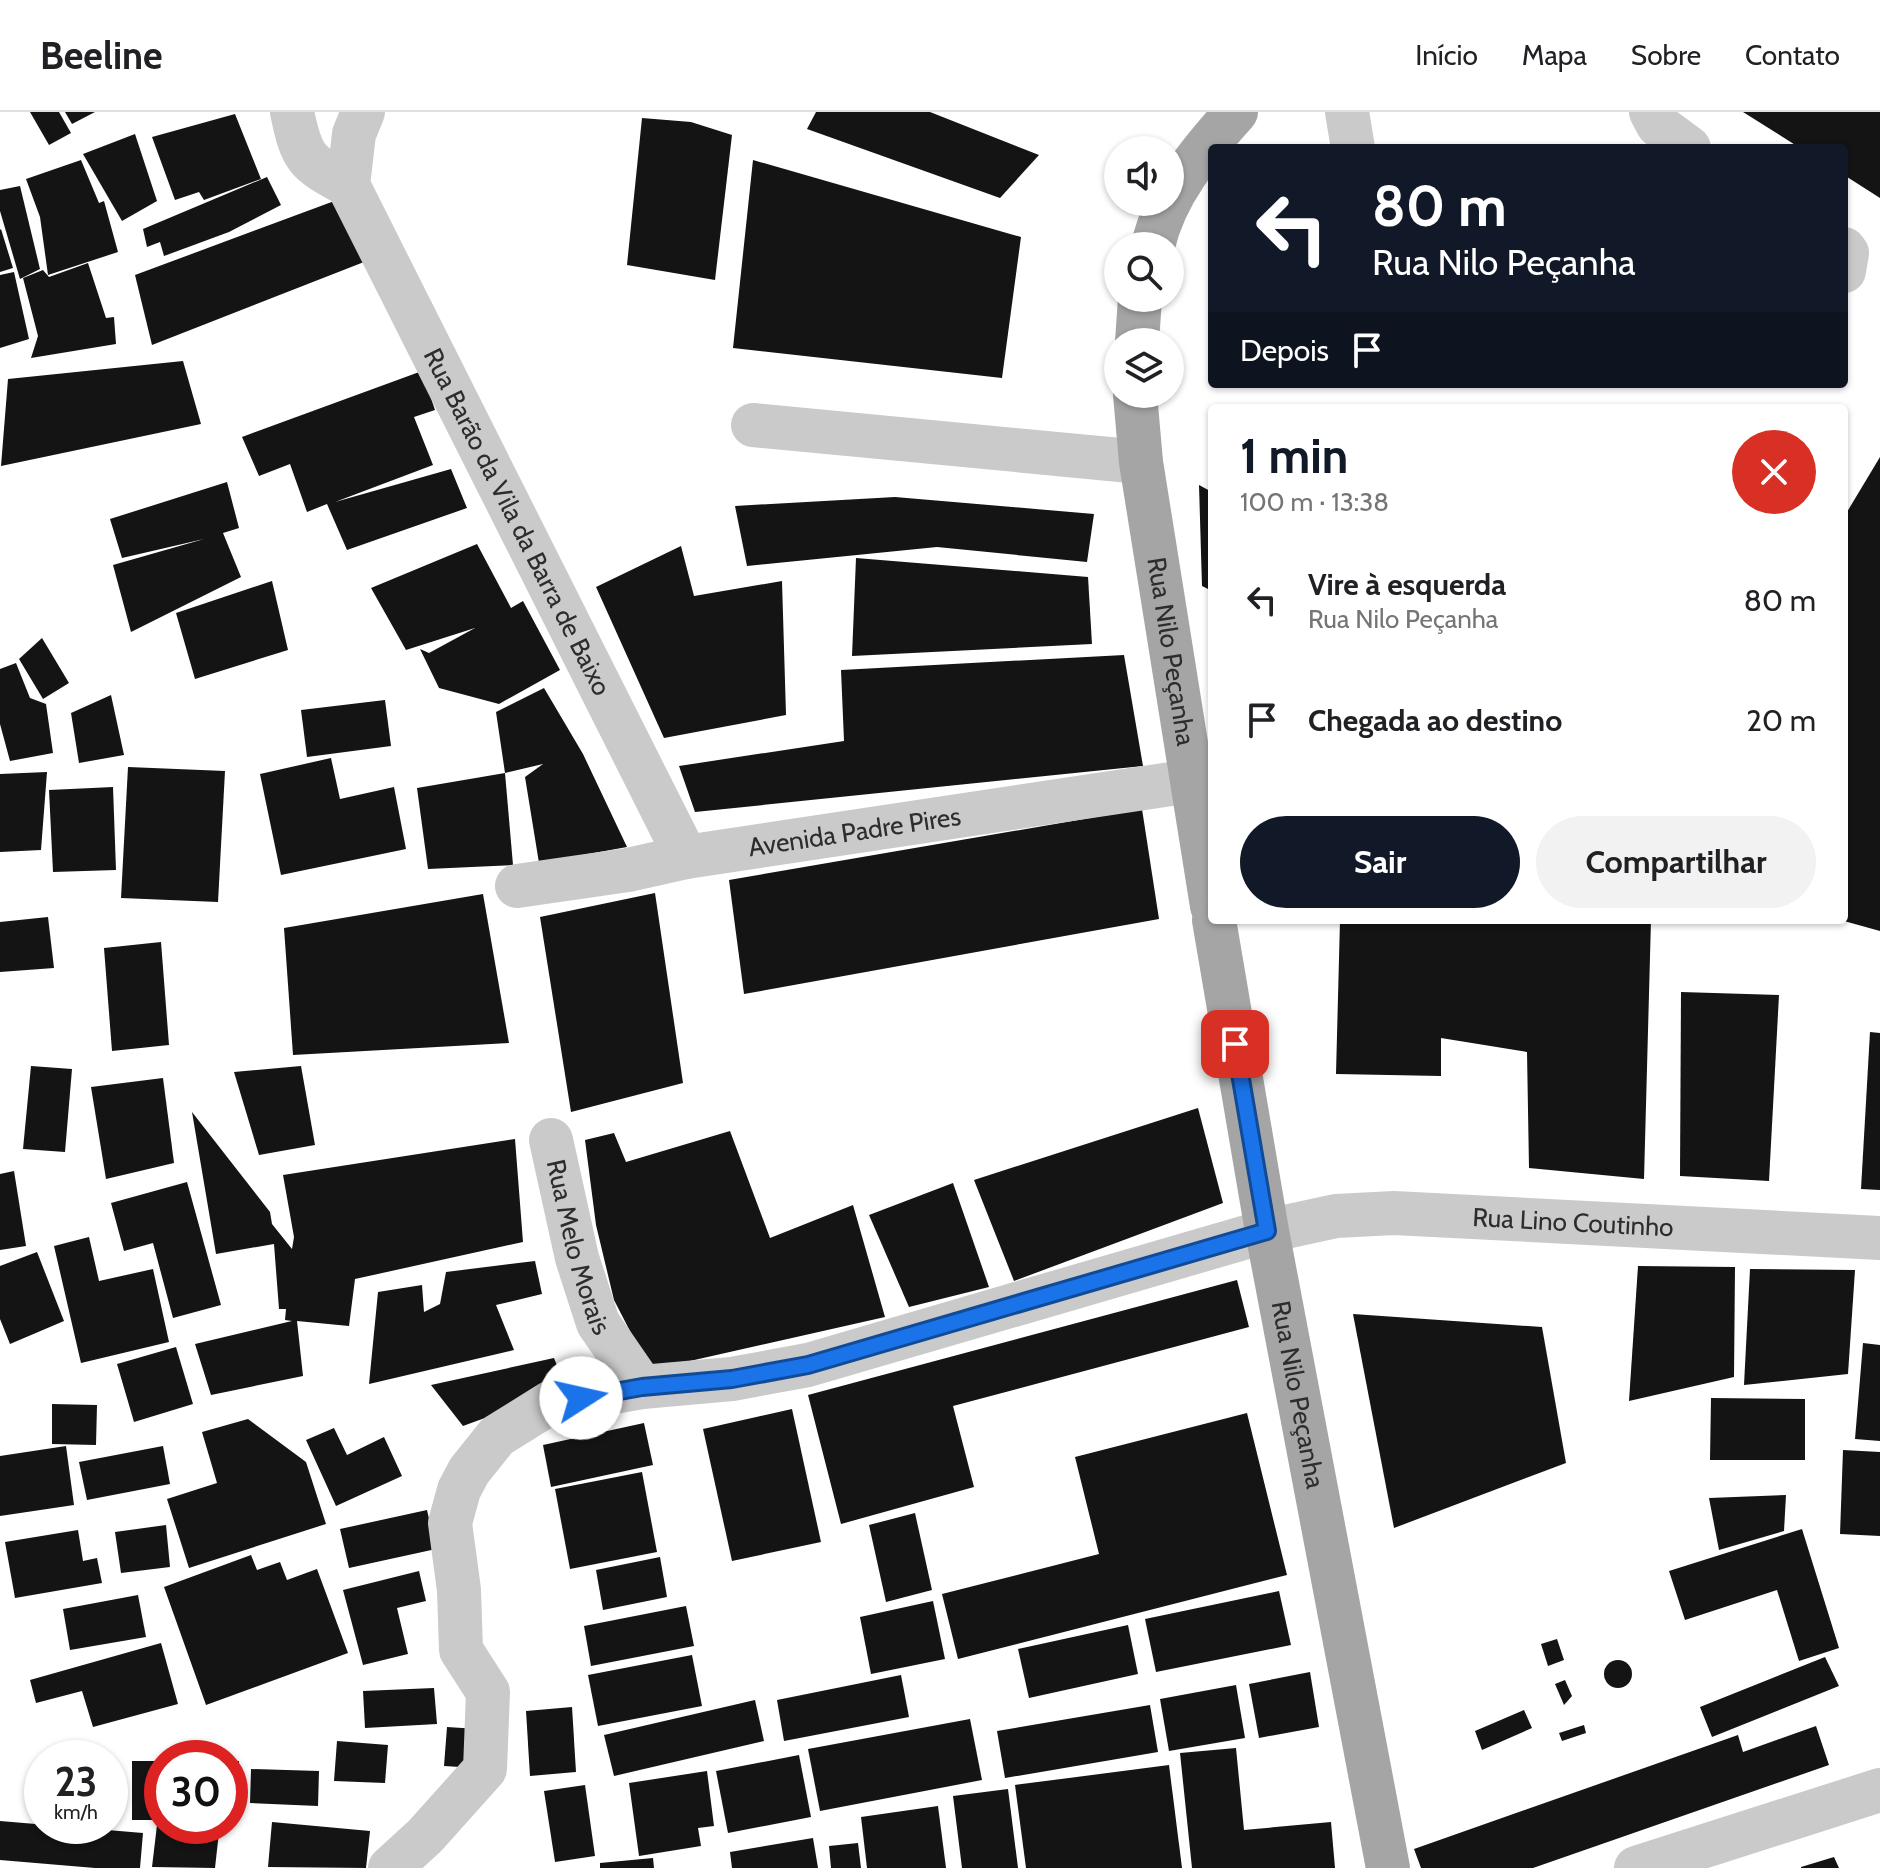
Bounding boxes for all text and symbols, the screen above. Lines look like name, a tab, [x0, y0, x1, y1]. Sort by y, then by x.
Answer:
text: Beeline	[40, 32, 163, 79]
text: Início	[1415, 38, 1478, 72]
text: Mapa	[1522, 38, 1587, 72]
text: Sobre	[1631, 38, 1701, 72]
text: Contato	[1745, 38, 1840, 72]
map controls	[1104, 136, 1184, 408]
button: sound	[1104, 136, 1184, 216]
text: 80 m	[1372, 172, 1507, 240]
icon: left	[1240, 176, 1344, 280]
button: search	[1104, 232, 1184, 312]
text: Rua Nilo Peçanha	[1372, 240, 1635, 284]
button: layers	[1104, 328, 1184, 408]
icon: arrive	[1345, 328, 1389, 372]
text: Depois	[1240, 332, 1329, 369]
street label: Rua Barão da Vila da Barra de Baixo	[417, 343, 618, 701]
text: 1 min	[1240, 427, 1348, 485]
button: close	[1732, 430, 1816, 514]
text: 100 m · 13:38	[1240, 486, 1389, 518]
street label: Rua Nilo Peçanha	[1140, 555, 1202, 748]
text: Vire à esquerda	[1308, 566, 1506, 603]
icon: left	[1240, 578, 1284, 622]
text: 80 m	[1744, 582, 1816, 619]
text: Rua Nilo Peçanha	[1308, 603, 1498, 635]
icon: arrive	[1240, 698, 1284, 742]
text: Chegada ao destino	[1308, 702, 1562, 739]
text: 20 m	[1746, 702, 1816, 739]
street label: Avenida Padre Pires	[746, 800, 963, 863]
button: Sair	[1240, 816, 1520, 908]
button: Compartilhar	[1536, 816, 1816, 908]
pin	[1201, 1010, 1269, 1078]
icon: arrive	[1213, 1022, 1257, 1066]
street label: Rua Melo Morais	[540, 1156, 617, 1341]
street label: Rua Lino Coutinho	[1472, 1201, 1674, 1243]
street label: Rua Nilo Peçanha	[1265, 1298, 1332, 1492]
position arrow	[539, 1356, 623, 1440]
speed limit sign: 30	[144, 1740, 248, 1844]
text: 23	[55, 1757, 97, 1806]
text: km/h	[54, 1800, 98, 1824]

